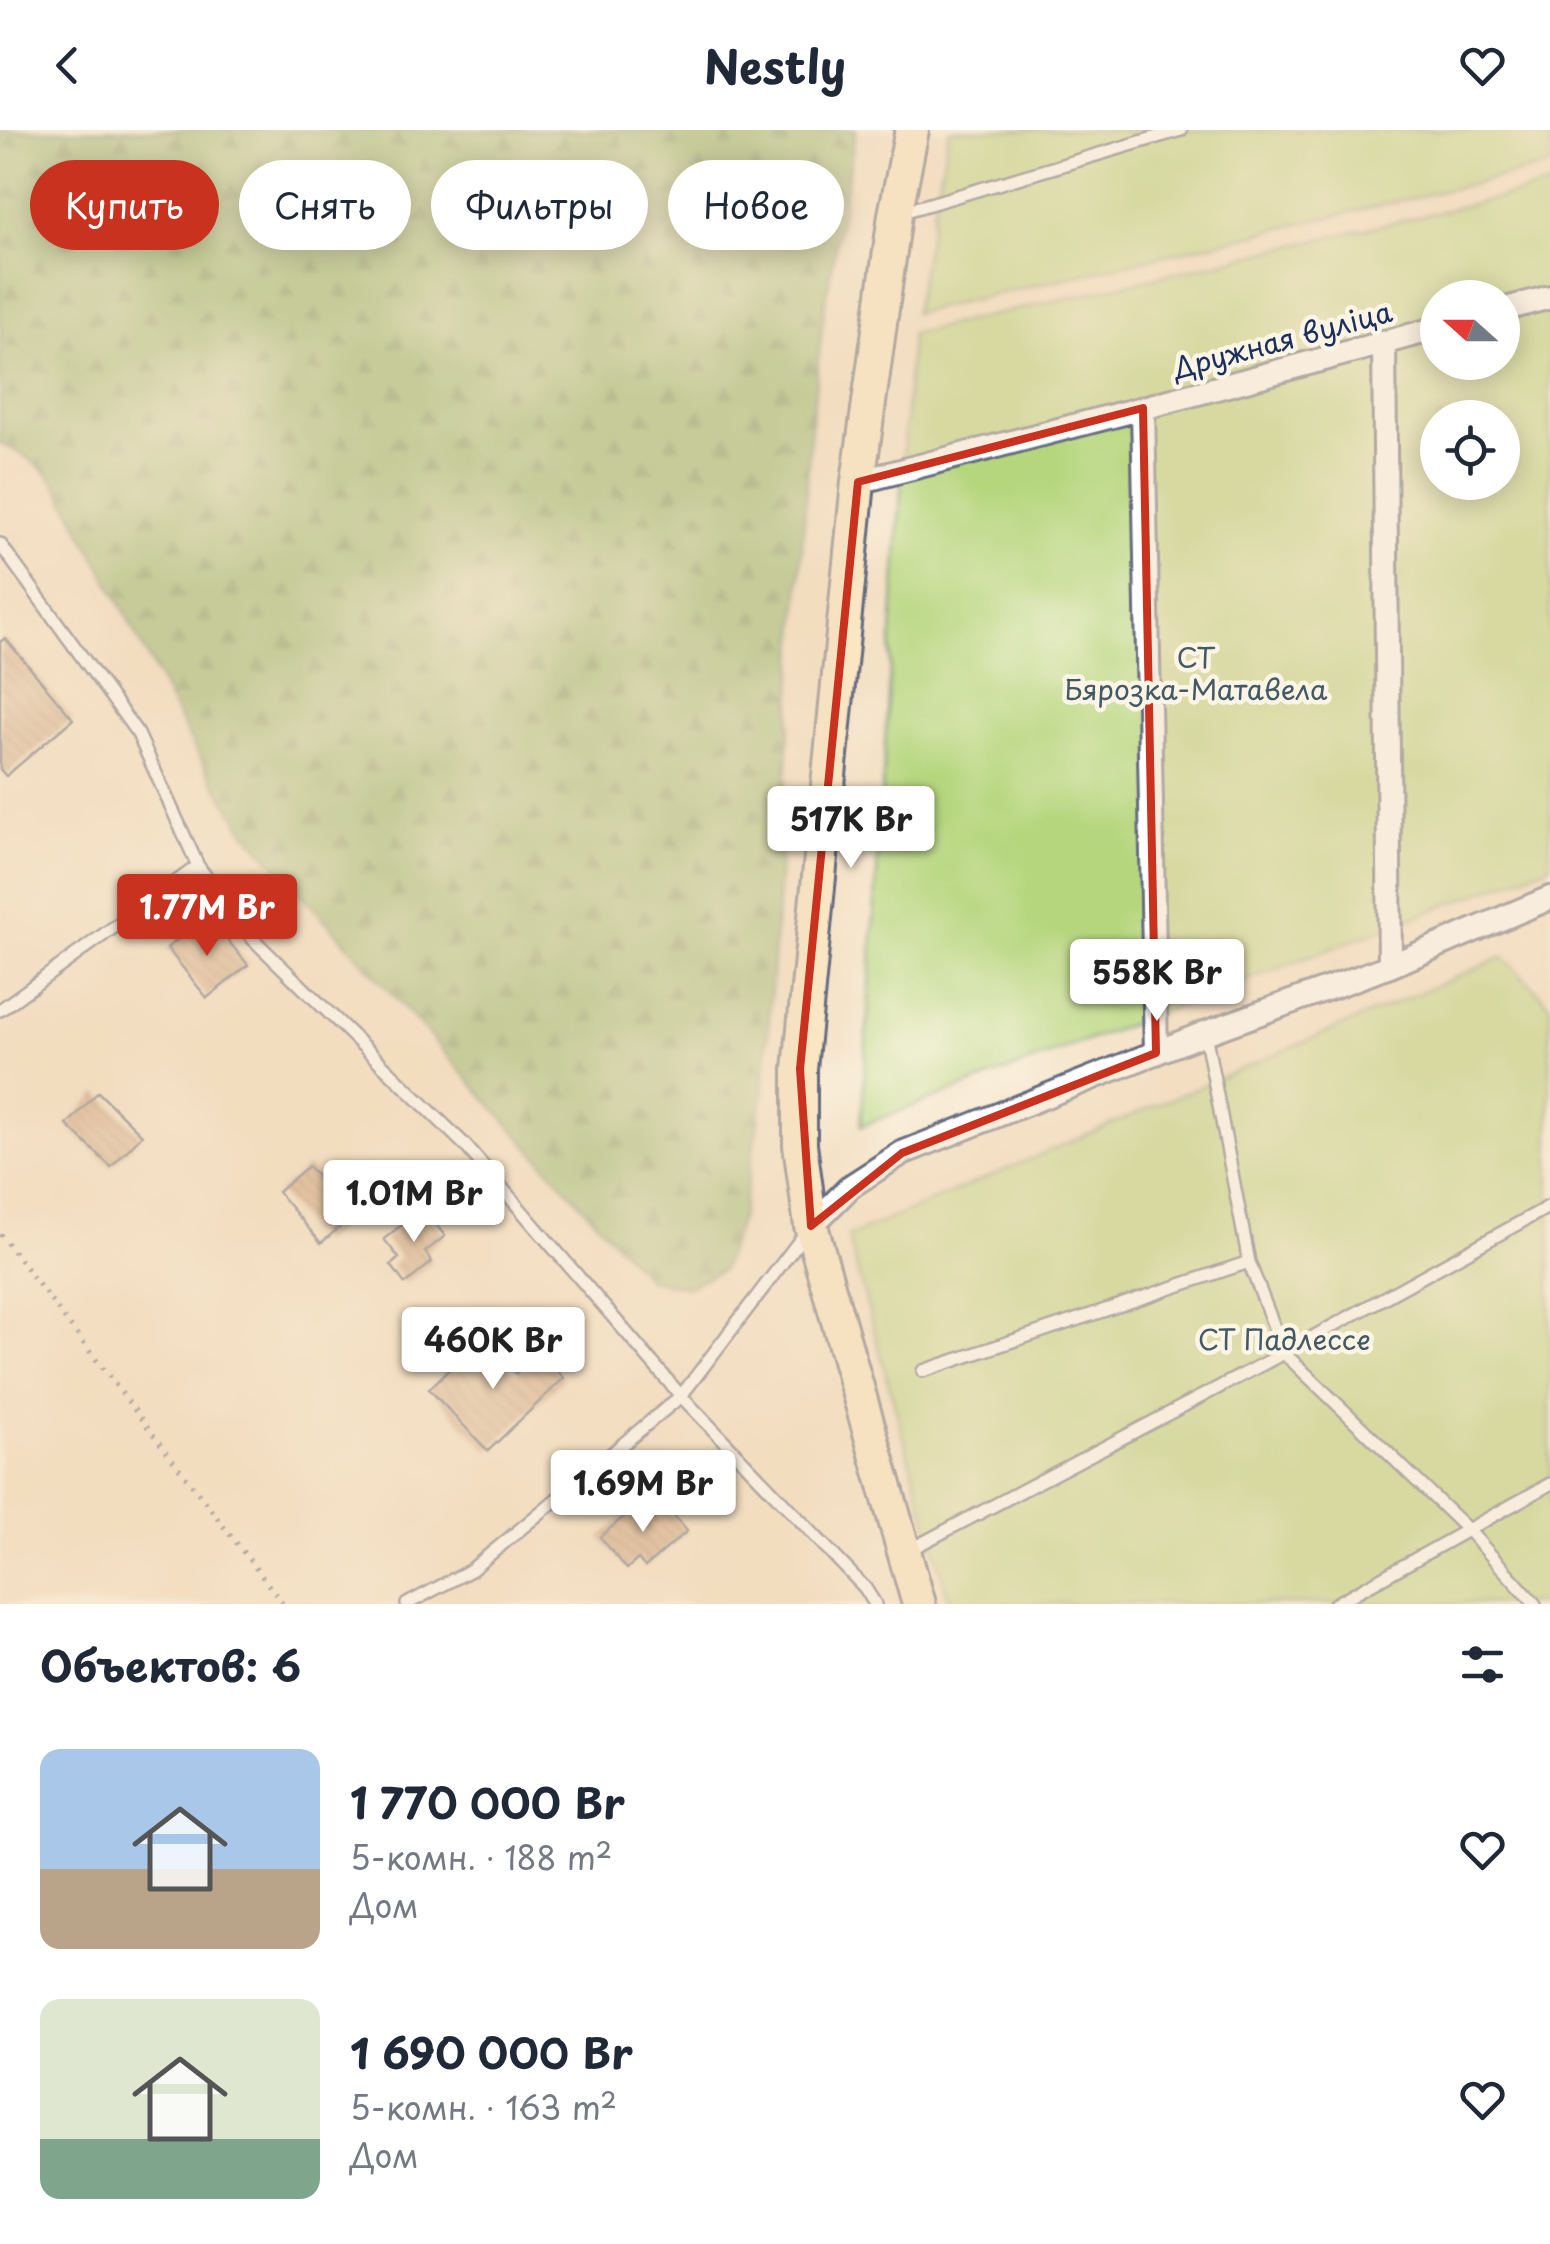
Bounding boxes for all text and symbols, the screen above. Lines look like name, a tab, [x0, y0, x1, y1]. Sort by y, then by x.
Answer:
text: Nestly	[704, 31, 846, 99]
icon: back	[40, 38, 95, 93]
icon: heart	[1455, 38, 1510, 93]
chip: Купить	[30, 160, 219, 250]
chip: Снять	[239, 160, 411, 250]
chip: Фильтры	[431, 160, 648, 250]
chip: Новое	[668, 160, 844, 250]
north arrow	[1420, 280, 1520, 380]
map controls	[1420, 280, 1520, 500]
street label: Дружная вуліца	[1166, 289, 1397, 389]
button: locate	[1420, 400, 1520, 500]
park label: СТ Бярозка-Матавела	[1064, 635, 1328, 710]
pin: 517K Br	[759, 786, 943, 871]
text: 517K Br	[789, 794, 913, 842]
pin: 1.77M Br	[104, 874, 310, 959]
text: 1.77M Br	[139, 882, 275, 930]
pin: 558K Br	[1065, 939, 1249, 1024]
text: 558K Br	[1092, 947, 1222, 995]
pin: 1.01M Br	[311, 1160, 517, 1245]
text: 1.01M Br	[345, 1168, 483, 1216]
pin: 460K Br	[401, 1307, 585, 1392]
text: 460K Br	[424, 1315, 562, 1363]
park label: СТ Падлессе	[1198, 1317, 1370, 1360]
pin: 1.69M Br	[540, 1450, 746, 1535]
text: 1.69M Br	[573, 1458, 713, 1506]
text: Объектов: 6	[40, 1633, 301, 1696]
icon: filters	[1455, 1637, 1510, 1692]
text: 1 770 000 Br	[350, 1770, 625, 1833]
icon: home	[120, 1789, 240, 1909]
icon: heart	[1455, 1822, 1510, 1877]
text: 5-комн. · 188 m²	[350, 1833, 612, 1881]
text: Дом	[350, 1881, 419, 1929]
text: 1 690 000 Br	[350, 2020, 633, 2083]
icon: home	[120, 2039, 240, 2159]
icon: heart	[1455, 2072, 1510, 2127]
text: 5-комн. · 163 m²	[350, 2083, 617, 2131]
text: Дом	[350, 2131, 419, 2179]

